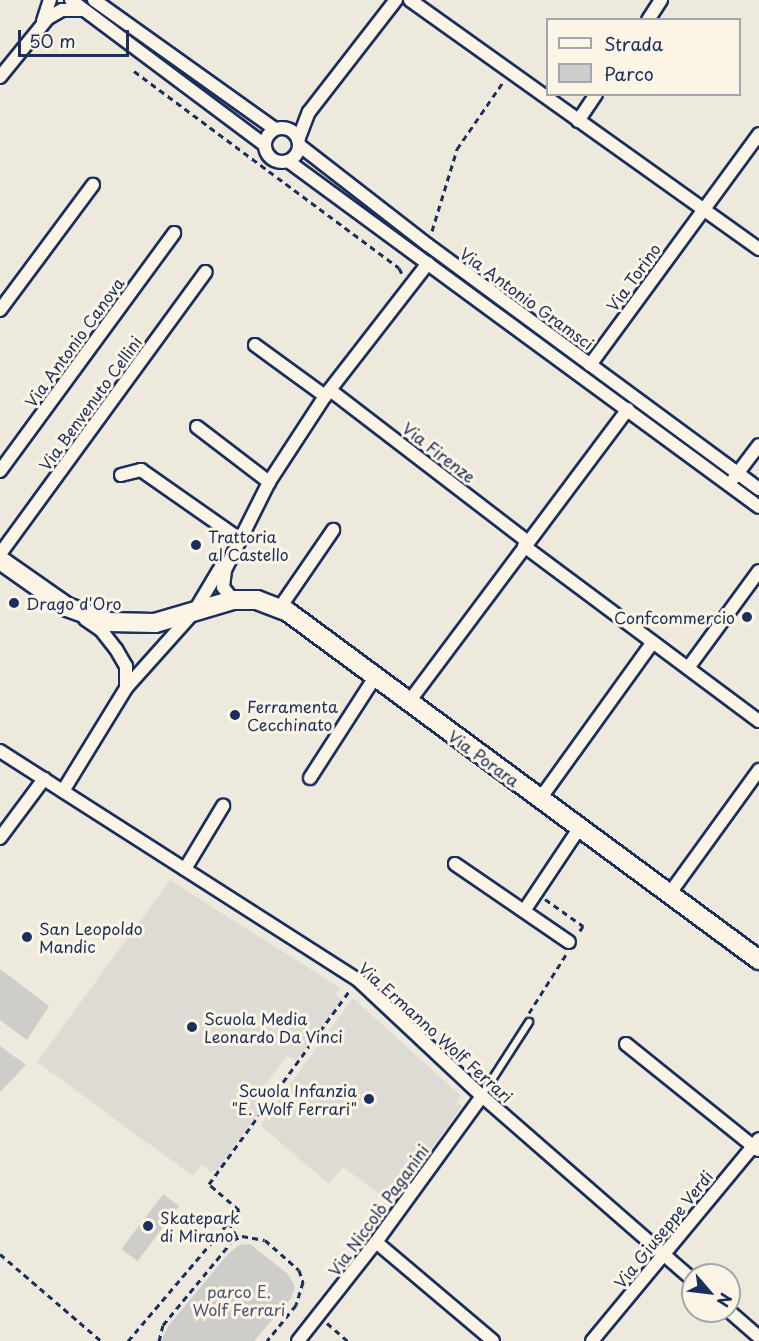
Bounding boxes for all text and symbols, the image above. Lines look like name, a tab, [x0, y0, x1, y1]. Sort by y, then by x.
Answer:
scale bar	[21, 18, 132, 56]
legend	[546, 18, 741, 96]
text: 50 m	[29, 27, 76, 54]
text: Strada	[604, 30, 663, 57]
text: Parco	[604, 60, 654, 87]
street label: Via Torino	[602, 240, 664, 314]
street label: Via Antonio Gramsci	[456, 243, 598, 353]
street label: Via Antonio Canova	[21, 274, 127, 410]
street label: Via Benvenuto Cellini	[34, 332, 146, 474]
street label: Via Firenze	[399, 418, 479, 486]
place label: Trattoria al Castello	[208, 526, 290, 564]
marker: Trattoria al Castello	[189, 538, 203, 552]
place label: Drago d'Oro	[26, 593, 122, 613]
marker: Drago d'Oro	[7, 596, 21, 610]
place label: Confcommercio	[614, 607, 735, 627]
marker: Confcommercio	[740, 610, 754, 624]
place label: Ferramenta Cecchinato	[247, 696, 338, 734]
marker: Ferramenta Cecchinato	[228, 708, 242, 722]
street label: Via Porara	[445, 726, 523, 790]
place label: San Leopoldo Mandic	[39, 918, 141, 956]
marker: San Leopoldo Mandic	[20, 930, 34, 944]
street label: Via Ermanno Wolf Ferrari	[356, 958, 516, 1106]
place label: Scuola Media Leonardo Da Vinci	[204, 1008, 345, 1046]
marker: Scuola Media Leonardo Da Vinci	[185, 1020, 199, 1034]
place label: Scuola Infanzia "E. Wolf Ferrari"	[231, 1080, 357, 1118]
marker: Scuola Infanzia "E. Wolf Ferrari"	[362, 1092, 376, 1106]
street label: Via Niccolò Paganini	[324, 1140, 432, 1280]
street label: Via Giuseppe Verdi	[610, 1166, 716, 1292]
place label: Skatepark di Mirano	[160, 1207, 240, 1245]
marker: Skatepark di Mirano	[141, 1219, 155, 1233]
north arrow	[681, 1263, 741, 1323]
park label: parco E. Wolf Ferrari	[192, 1281, 286, 1319]
text: N	[712, 1289, 739, 1312]

